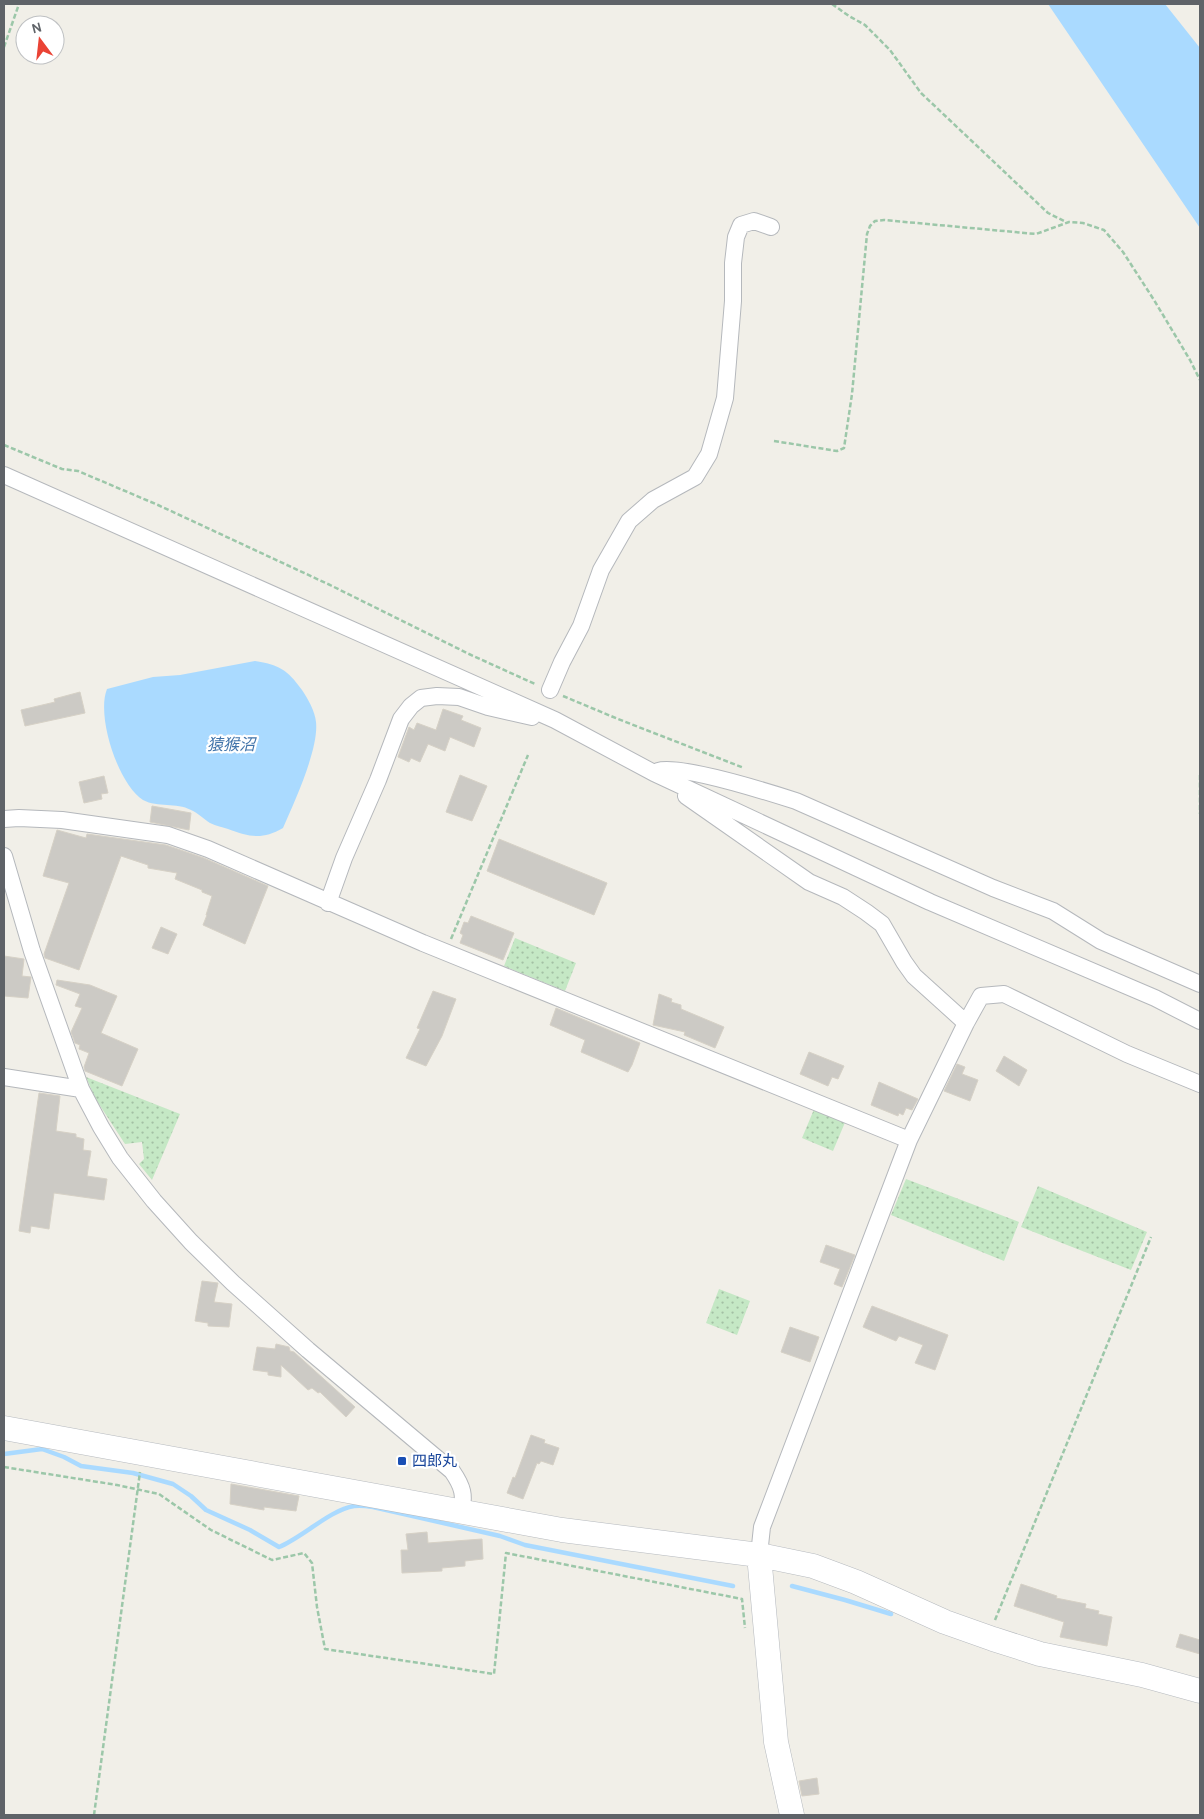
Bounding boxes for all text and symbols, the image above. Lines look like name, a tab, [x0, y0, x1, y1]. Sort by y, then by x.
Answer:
north arrow	[15, 15, 65, 65]
text: N	[30, 18, 44, 37]
water label: 猿猴沼	[207, 735, 257, 754]
place label: 四郎丸	[412, 1452, 457, 1470]
marker: 四郎丸	[396, 1455, 408, 1467]

